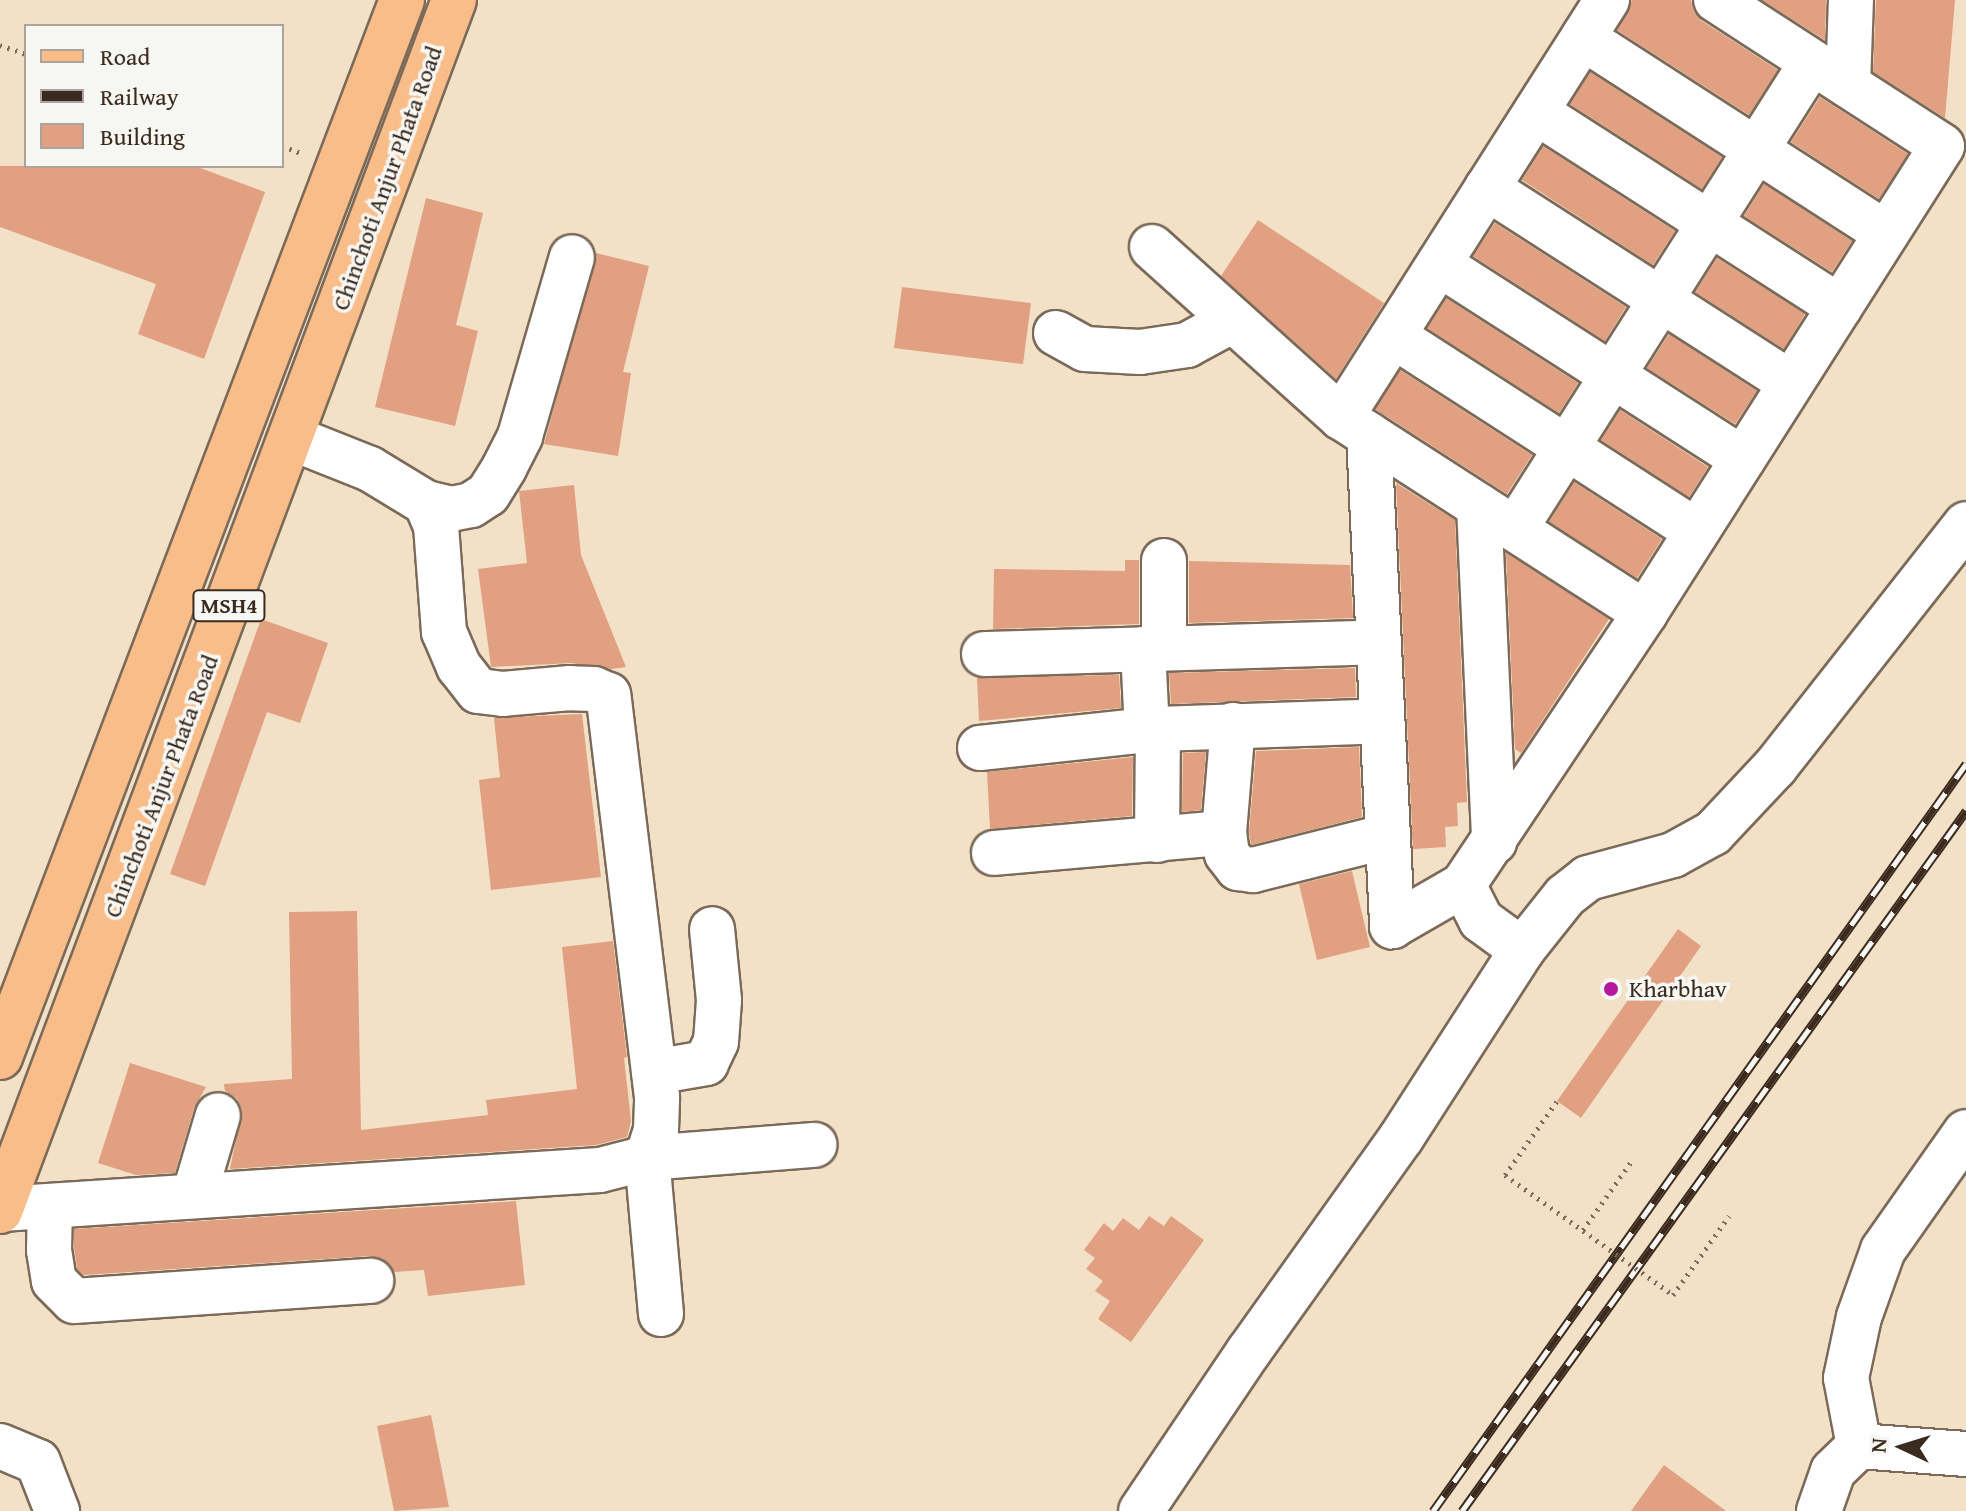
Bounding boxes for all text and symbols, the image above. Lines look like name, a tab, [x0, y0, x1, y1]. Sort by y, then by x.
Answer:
legend	[24, 24, 284, 168]
text: Road	[100, 39, 150, 74]
street label: Chinchoti Anjur Phata Road	[326, 42, 448, 314]
text: Railway	[100, 79, 179, 114]
text: Building	[100, 119, 185, 154]
road number: MSH4	[191, 588, 267, 624]
street label: Chinchoti Anjur Phata Road	[98, 651, 224, 921]
place label: Kharbhav	[1629, 975, 1727, 1003]
marker: Kharbhav	[1600, 978, 1622, 1000]
north arrow	[1862, 1407, 1942, 1487]
text: N	[1862, 1437, 1895, 1454]

